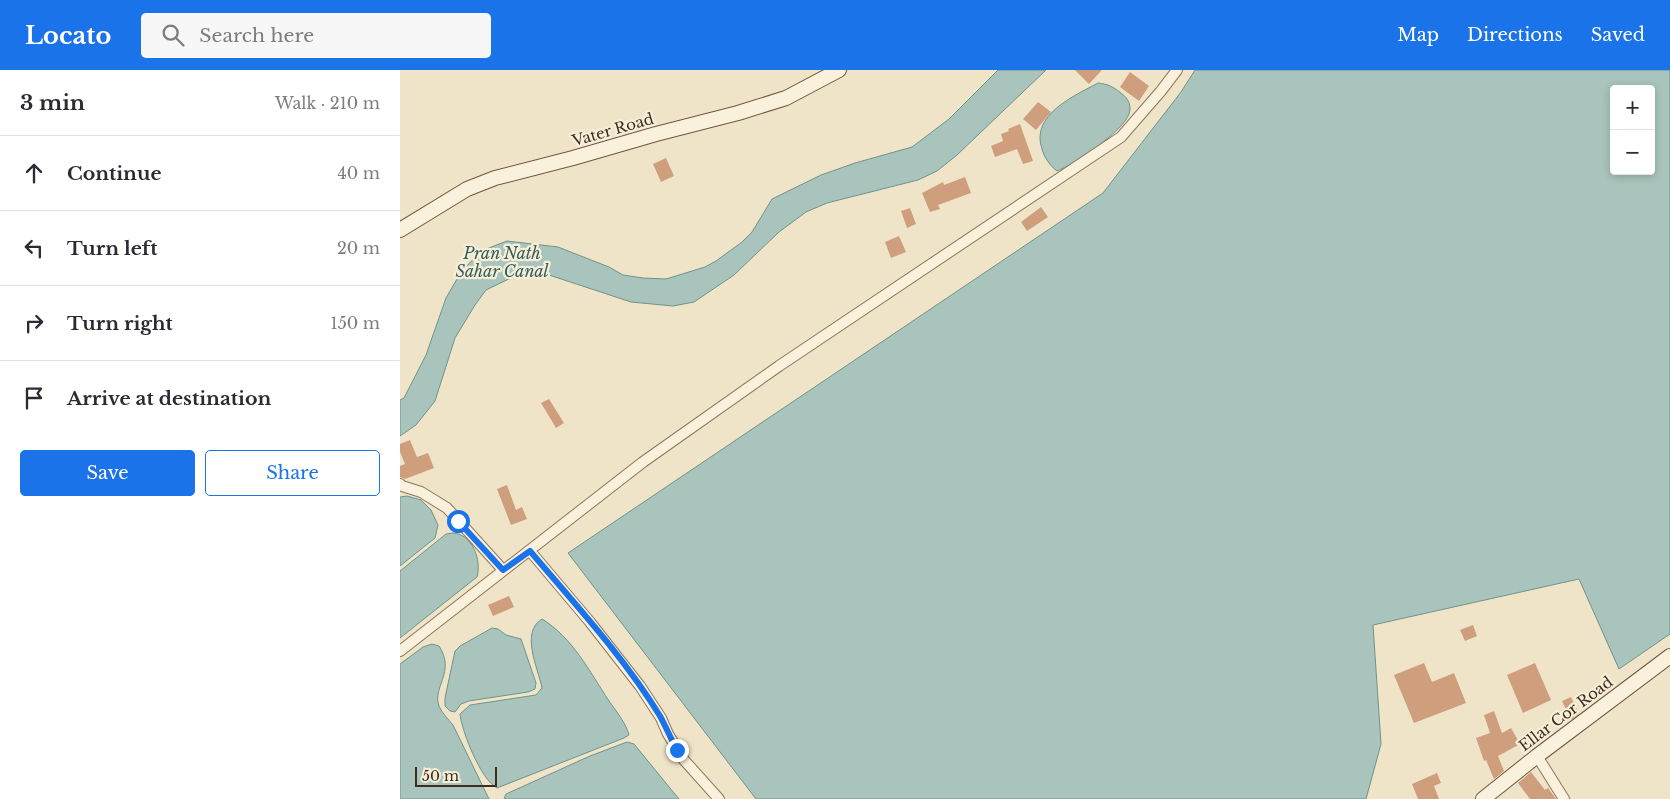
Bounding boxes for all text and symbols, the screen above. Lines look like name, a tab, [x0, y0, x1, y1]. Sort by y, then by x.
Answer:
search box	[141, 13, 491, 58]
text: Locato	[25, 21, 111, 50]
icon: search	[159, 21, 187, 49]
text: Search here	[199, 24, 314, 47]
text: Map	[1397, 24, 1439, 46]
text: Directions	[1467, 24, 1563, 46]
text: Saved	[1591, 24, 1645, 46]
map controls	[1610, 85, 1655, 175]
button: +	[1610, 85, 1655, 130]
text: 3 min	[20, 90, 85, 116]
text: Walk · 210 m	[275, 93, 380, 113]
street label: Vater Road	[569, 109, 656, 150]
button: −	[1610, 130, 1655, 175]
icon: ahead	[20, 159, 48, 187]
text: Continue	[67, 162, 162, 185]
text: 40 m	[337, 163, 380, 183]
icon: left	[20, 234, 48, 262]
text: Turn left	[67, 237, 158, 260]
text: 20 m	[337, 238, 380, 258]
water label: Pran Nath Sahar Canal	[455, 243, 550, 281]
icon: right	[20, 309, 48, 337]
text: Turn right	[67, 312, 173, 335]
text: 150 m	[331, 313, 380, 333]
icon: arrive	[20, 384, 48, 412]
text: Arrive at destination	[67, 387, 271, 410]
button: Save	[20, 450, 195, 496]
button: Share	[205, 450, 380, 496]
route start	[447, 510, 470, 533]
street label: Ellar Cor Road	[1515, 672, 1616, 755]
route end	[666, 739, 689, 762]
scale bar	[415, 764, 498, 787]
text: 50 m	[422, 767, 459, 785]

